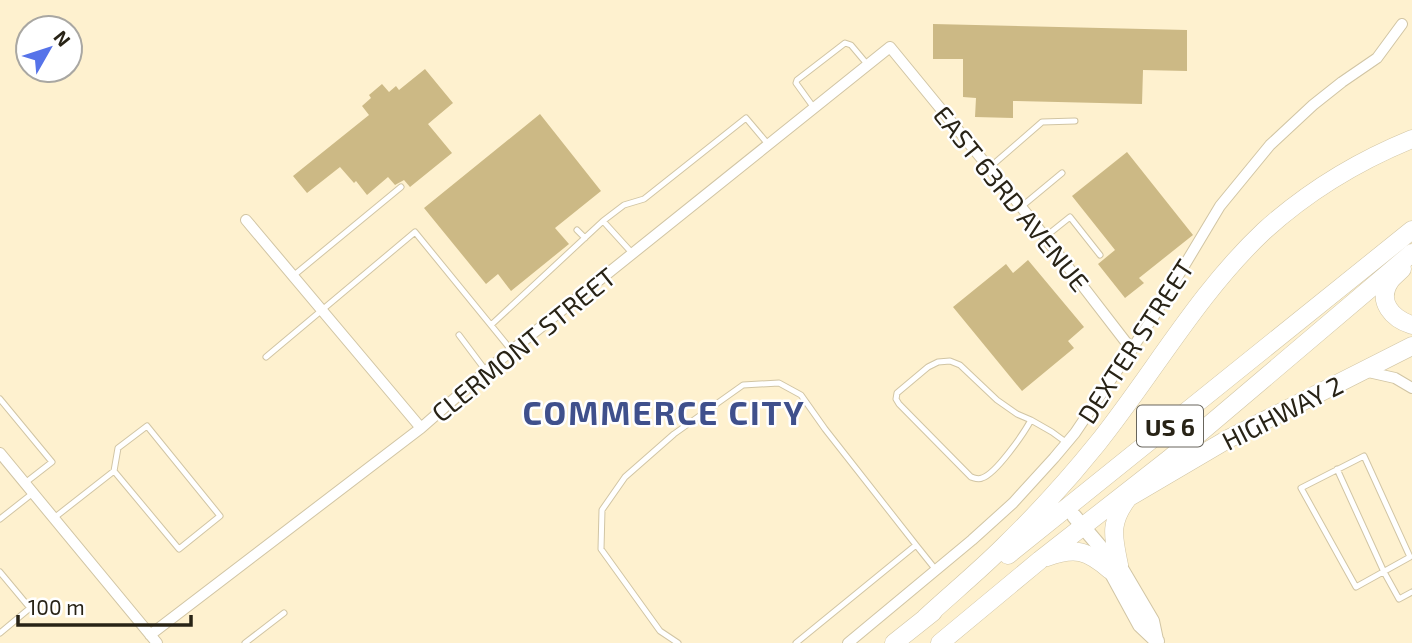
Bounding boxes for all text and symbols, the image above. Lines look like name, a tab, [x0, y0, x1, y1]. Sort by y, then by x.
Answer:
north arrow	[14, 14, 84, 84]
text: N	[49, 25, 76, 51]
street label: EAST 63RD AVENUE	[928, 99, 1096, 297]
street label: DEXTER STREET	[1070, 253, 1200, 429]
street label: CLERMONT STREET	[425, 260, 621, 428]
street label: HIGHWAY 2	[1216, 368, 1348, 456]
district label: COMMERCE CITY	[522, 392, 806, 432]
road number: US 6	[1137, 405, 1203, 446]
scale bar	[18, 584, 191, 628]
text: 100 m	[28, 594, 85, 619]

